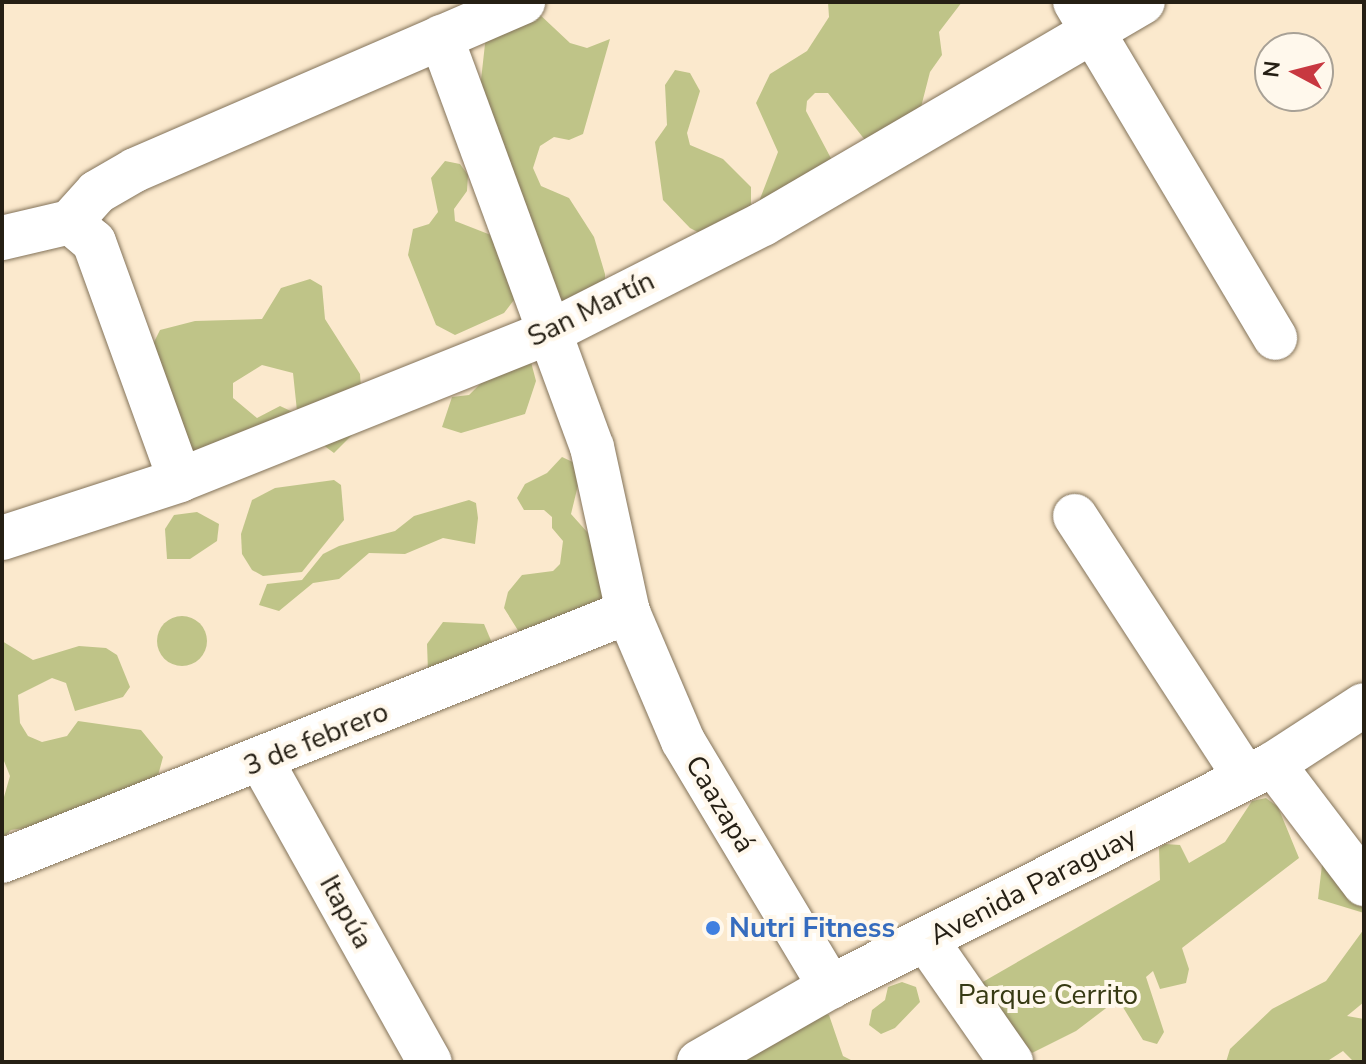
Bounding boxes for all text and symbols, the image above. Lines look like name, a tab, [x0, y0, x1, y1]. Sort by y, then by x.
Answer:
north arrow	[1254, 32, 1334, 112]
text: N	[1256, 59, 1288, 79]
street label: San Martín	[522, 264, 660, 354]
street label: 3 de febrero	[239, 695, 393, 783]
street label: Caazapá	[678, 750, 762, 858]
street label: Avenida Paraguay	[924, 819, 1142, 953]
street label: Itapúa	[312, 869, 380, 955]
place label: Nutri Fitness	[729, 911, 895, 945]
marker: Nutri Fitness	[704, 919, 722, 937]
park label: Parque Cerrito	[958, 978, 1138, 1012]

